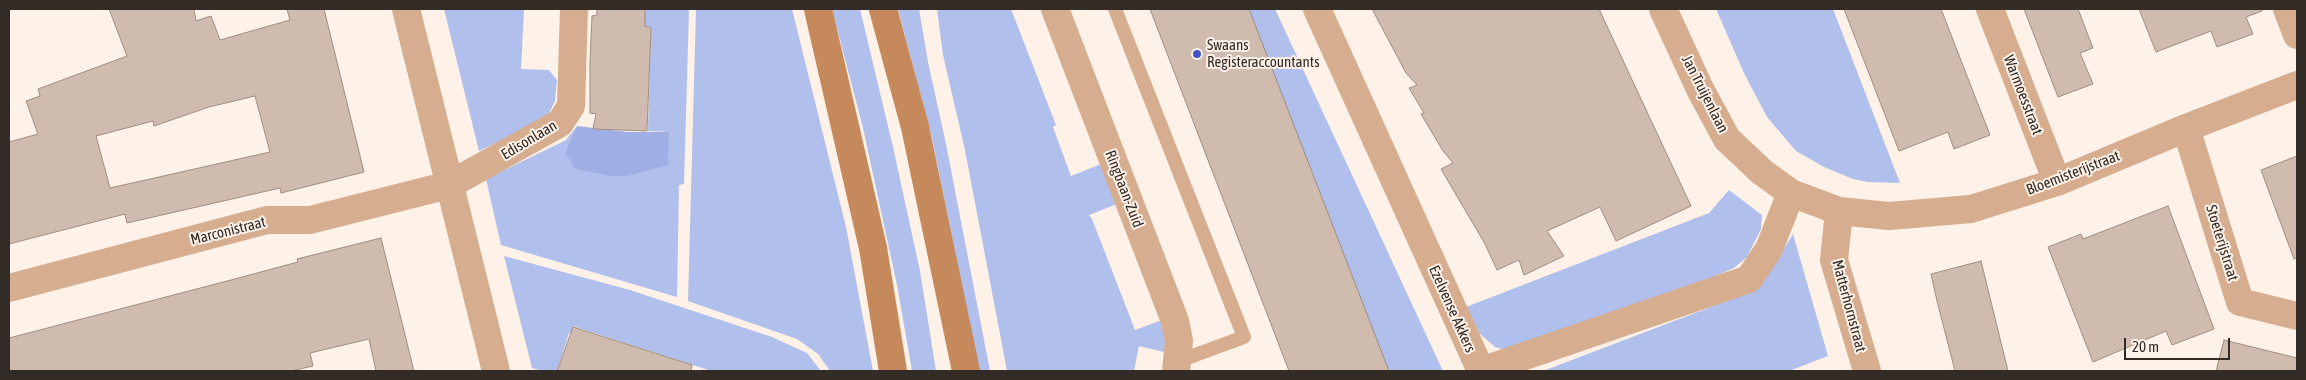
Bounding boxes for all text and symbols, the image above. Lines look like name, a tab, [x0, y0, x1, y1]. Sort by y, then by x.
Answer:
place label: Swaans Registeraccountants	[1207, 36, 1319, 71]
marker: Swaans Registeraccountants	[1191, 48, 1203, 60]
street label: Jan Truijenlaan	[1678, 52, 1732, 136]
street label: Warmoesstraat	[2000, 53, 2046, 137]
street label: Edisonlaan	[498, 116, 560, 164]
street label: Bloemisterijstraat	[2024, 147, 2122, 199]
street label: Ringbaan-Zuid	[1101, 148, 1147, 230]
street label: Stoeterijstraat	[2202, 203, 2242, 283]
street label: Marconistraat	[189, 213, 267, 249]
street label: Matterhornstraat	[1828, 258, 1870, 354]
street label: Ezelvense Akkers	[1425, 263, 1479, 355]
scale bar	[2126, 328, 2232, 360]
text: 20 m	[2132, 338, 2159, 355]

